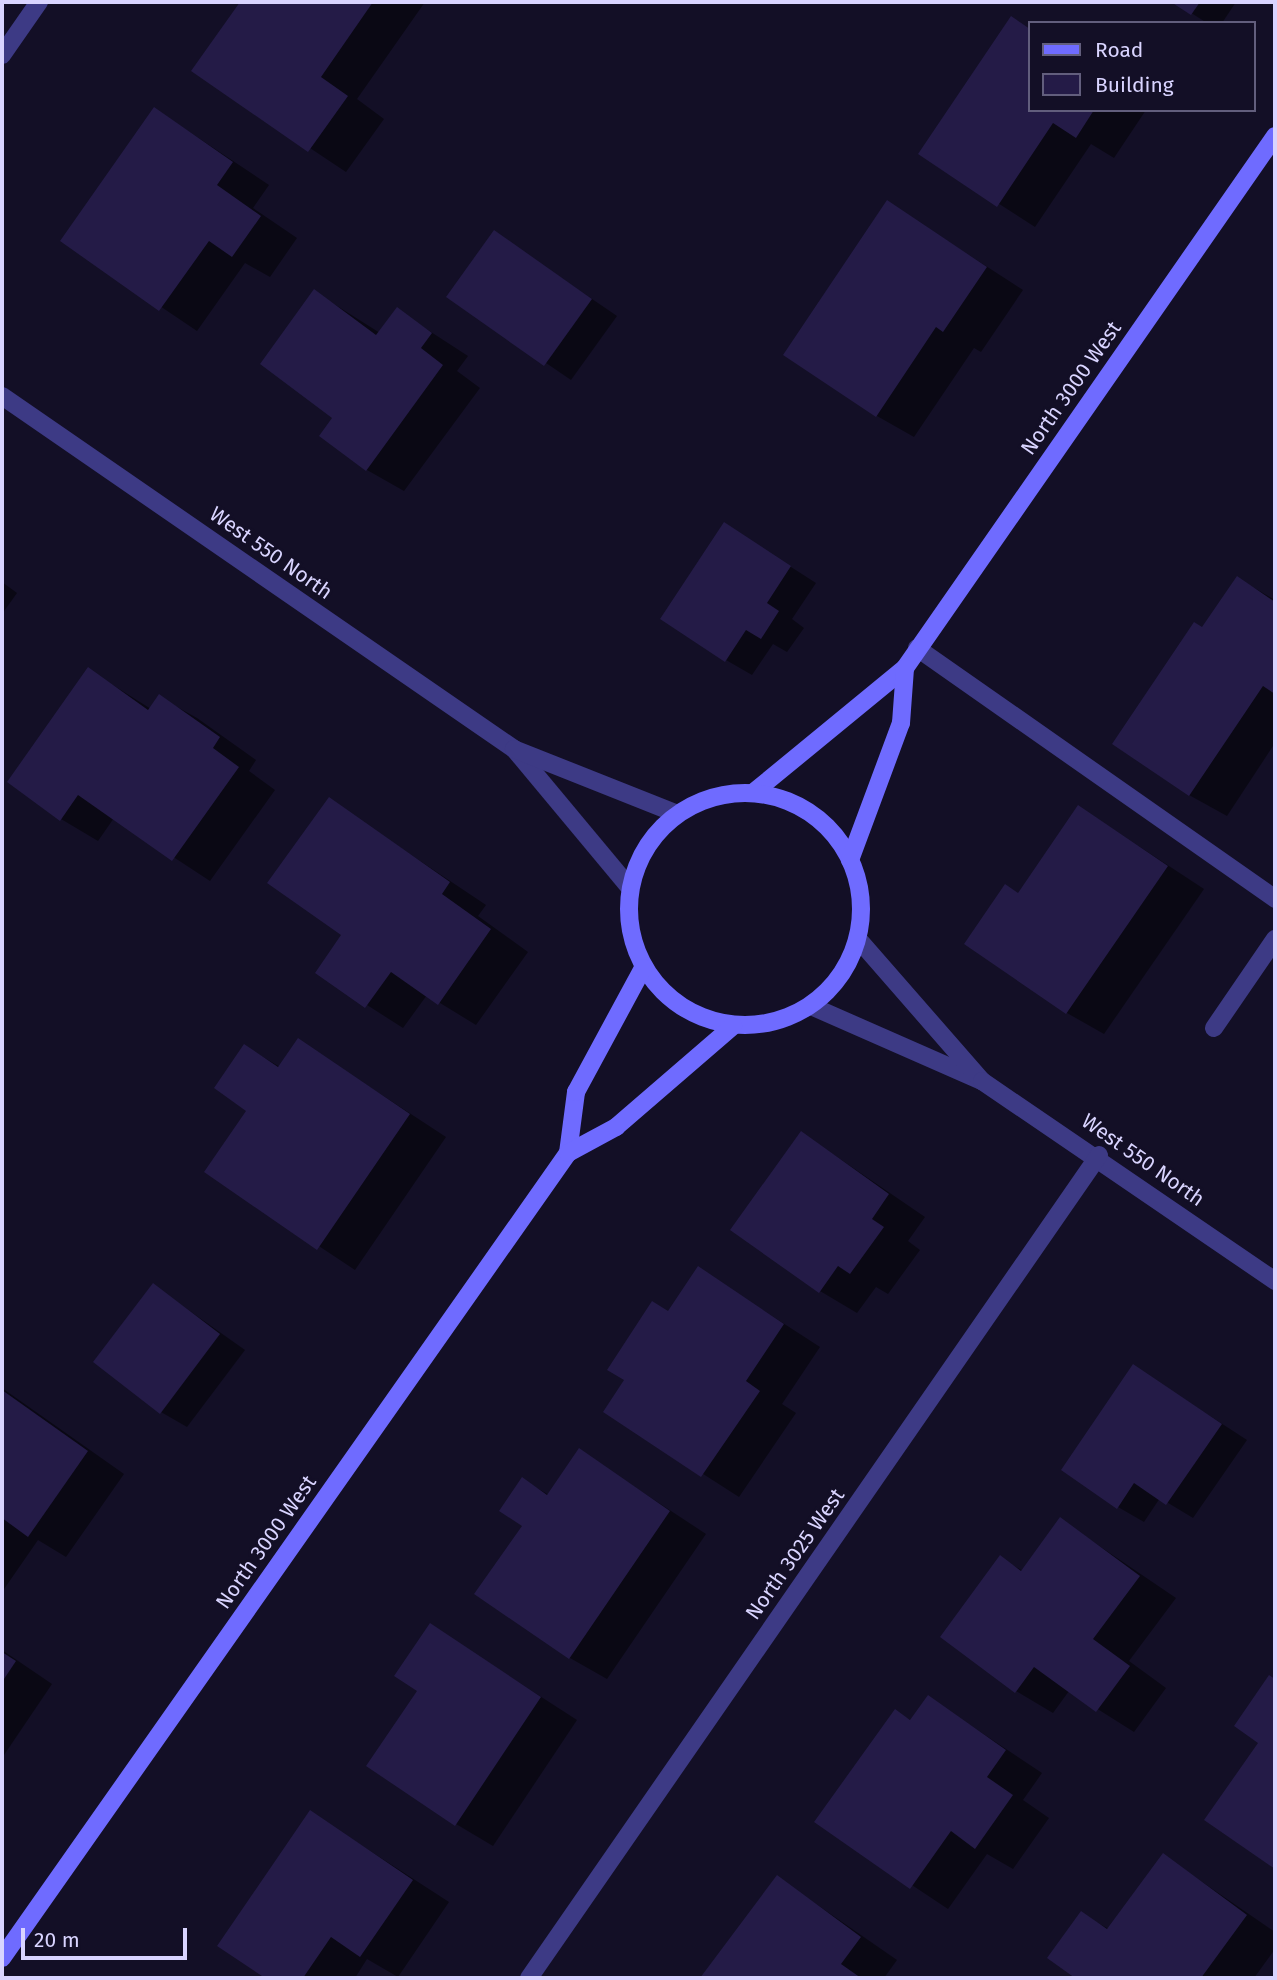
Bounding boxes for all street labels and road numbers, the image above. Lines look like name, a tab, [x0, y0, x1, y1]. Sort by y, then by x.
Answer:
street label: North 3000 West	[1016, 316, 1126, 460]
street label: West 550 North	[205, 501, 337, 605]
street label: West 550 North	[1077, 1108, 1209, 1212]
street label: North 3000 West	[211, 1470, 321, 1614]
street label: North 3025 West	[740, 1483, 850, 1625]

